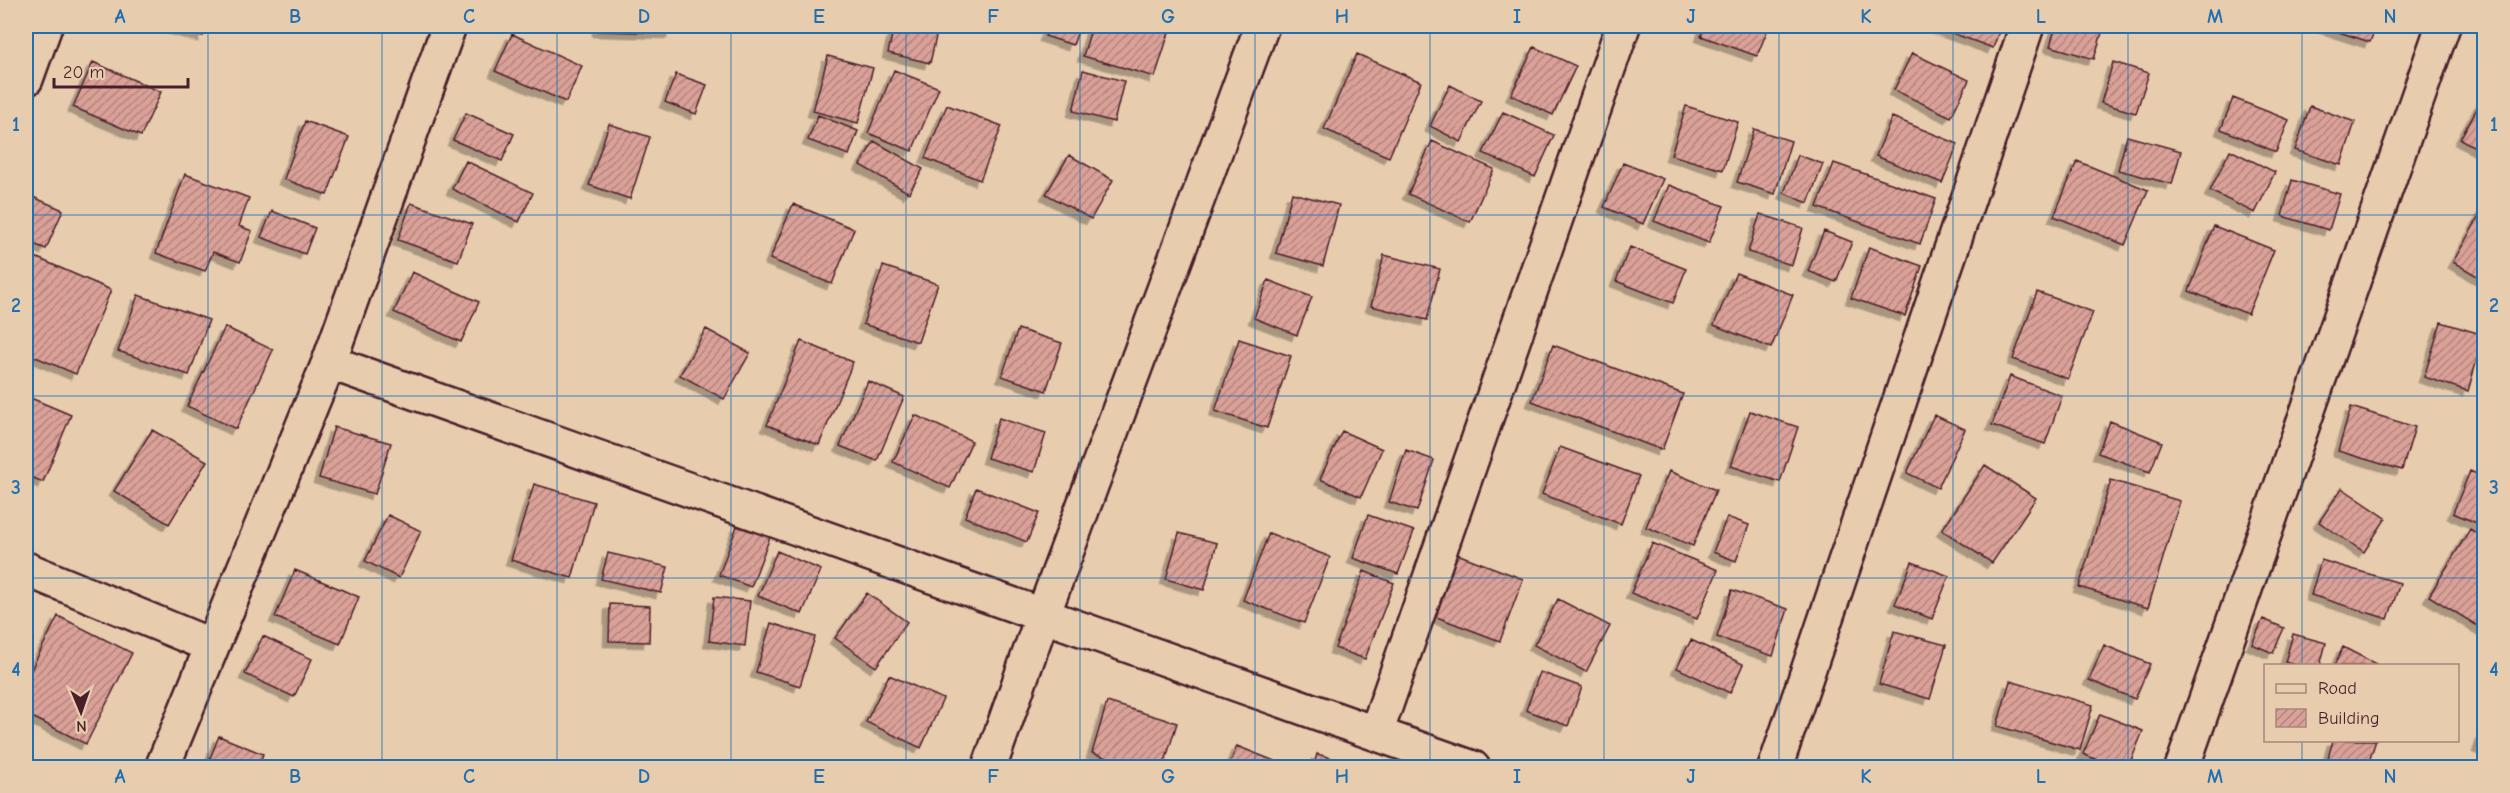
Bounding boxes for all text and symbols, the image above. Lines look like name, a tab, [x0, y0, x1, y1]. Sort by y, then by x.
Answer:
text: A	[114, 5, 126, 28]
text: B	[289, 5, 301, 28]
text: C	[463, 5, 475, 28]
text: D	[638, 5, 650, 28]
text: E	[813, 5, 825, 28]
text: F	[987, 5, 999, 28]
text: G	[1161, 5, 1175, 28]
text: H	[1335, 5, 1349, 28]
text: I	[1513, 5, 1521, 28]
text: J	[1686, 5, 1696, 28]
text: K	[1860, 5, 1872, 28]
text: L	[2036, 5, 2046, 28]
text: M	[2207, 5, 2223, 28]
text: N	[2383, 5, 2397, 28]
scale bar	[54, 51, 188, 89]
text: 20 m	[63, 62, 104, 83]
text: 1	[12, 113, 20, 136]
text: 1	[2490, 113, 2498, 136]
text: 2	[11, 294, 21, 317]
text: 2	[2489, 294, 2499, 317]
text: 3	[11, 476, 21, 499]
text: 3	[2489, 476, 2499, 499]
text: 4	[11, 658, 21, 681]
text: 4	[2489, 658, 2499, 681]
legend	[2264, 664, 2459, 742]
text: Road	[2318, 678, 2357, 699]
north arrow	[51, 682, 111, 742]
text: Building	[2318, 708, 2380, 729]
text: N	[76, 717, 87, 735]
text: A	[114, 765, 126, 788]
text: B	[289, 765, 301, 788]
text: C	[463, 765, 475, 788]
text: D	[638, 765, 650, 788]
text: E	[813, 765, 825, 788]
text: F	[987, 765, 999, 788]
text: G	[1161, 765, 1175, 788]
text: H	[1335, 765, 1349, 788]
text: I	[1513, 765, 1521, 788]
text: J	[1686, 765, 1696, 788]
text: K	[1860, 765, 1872, 788]
text: L	[2036, 765, 2046, 788]
text: M	[2207, 765, 2223, 788]
text: N	[2383, 765, 2397, 788]

